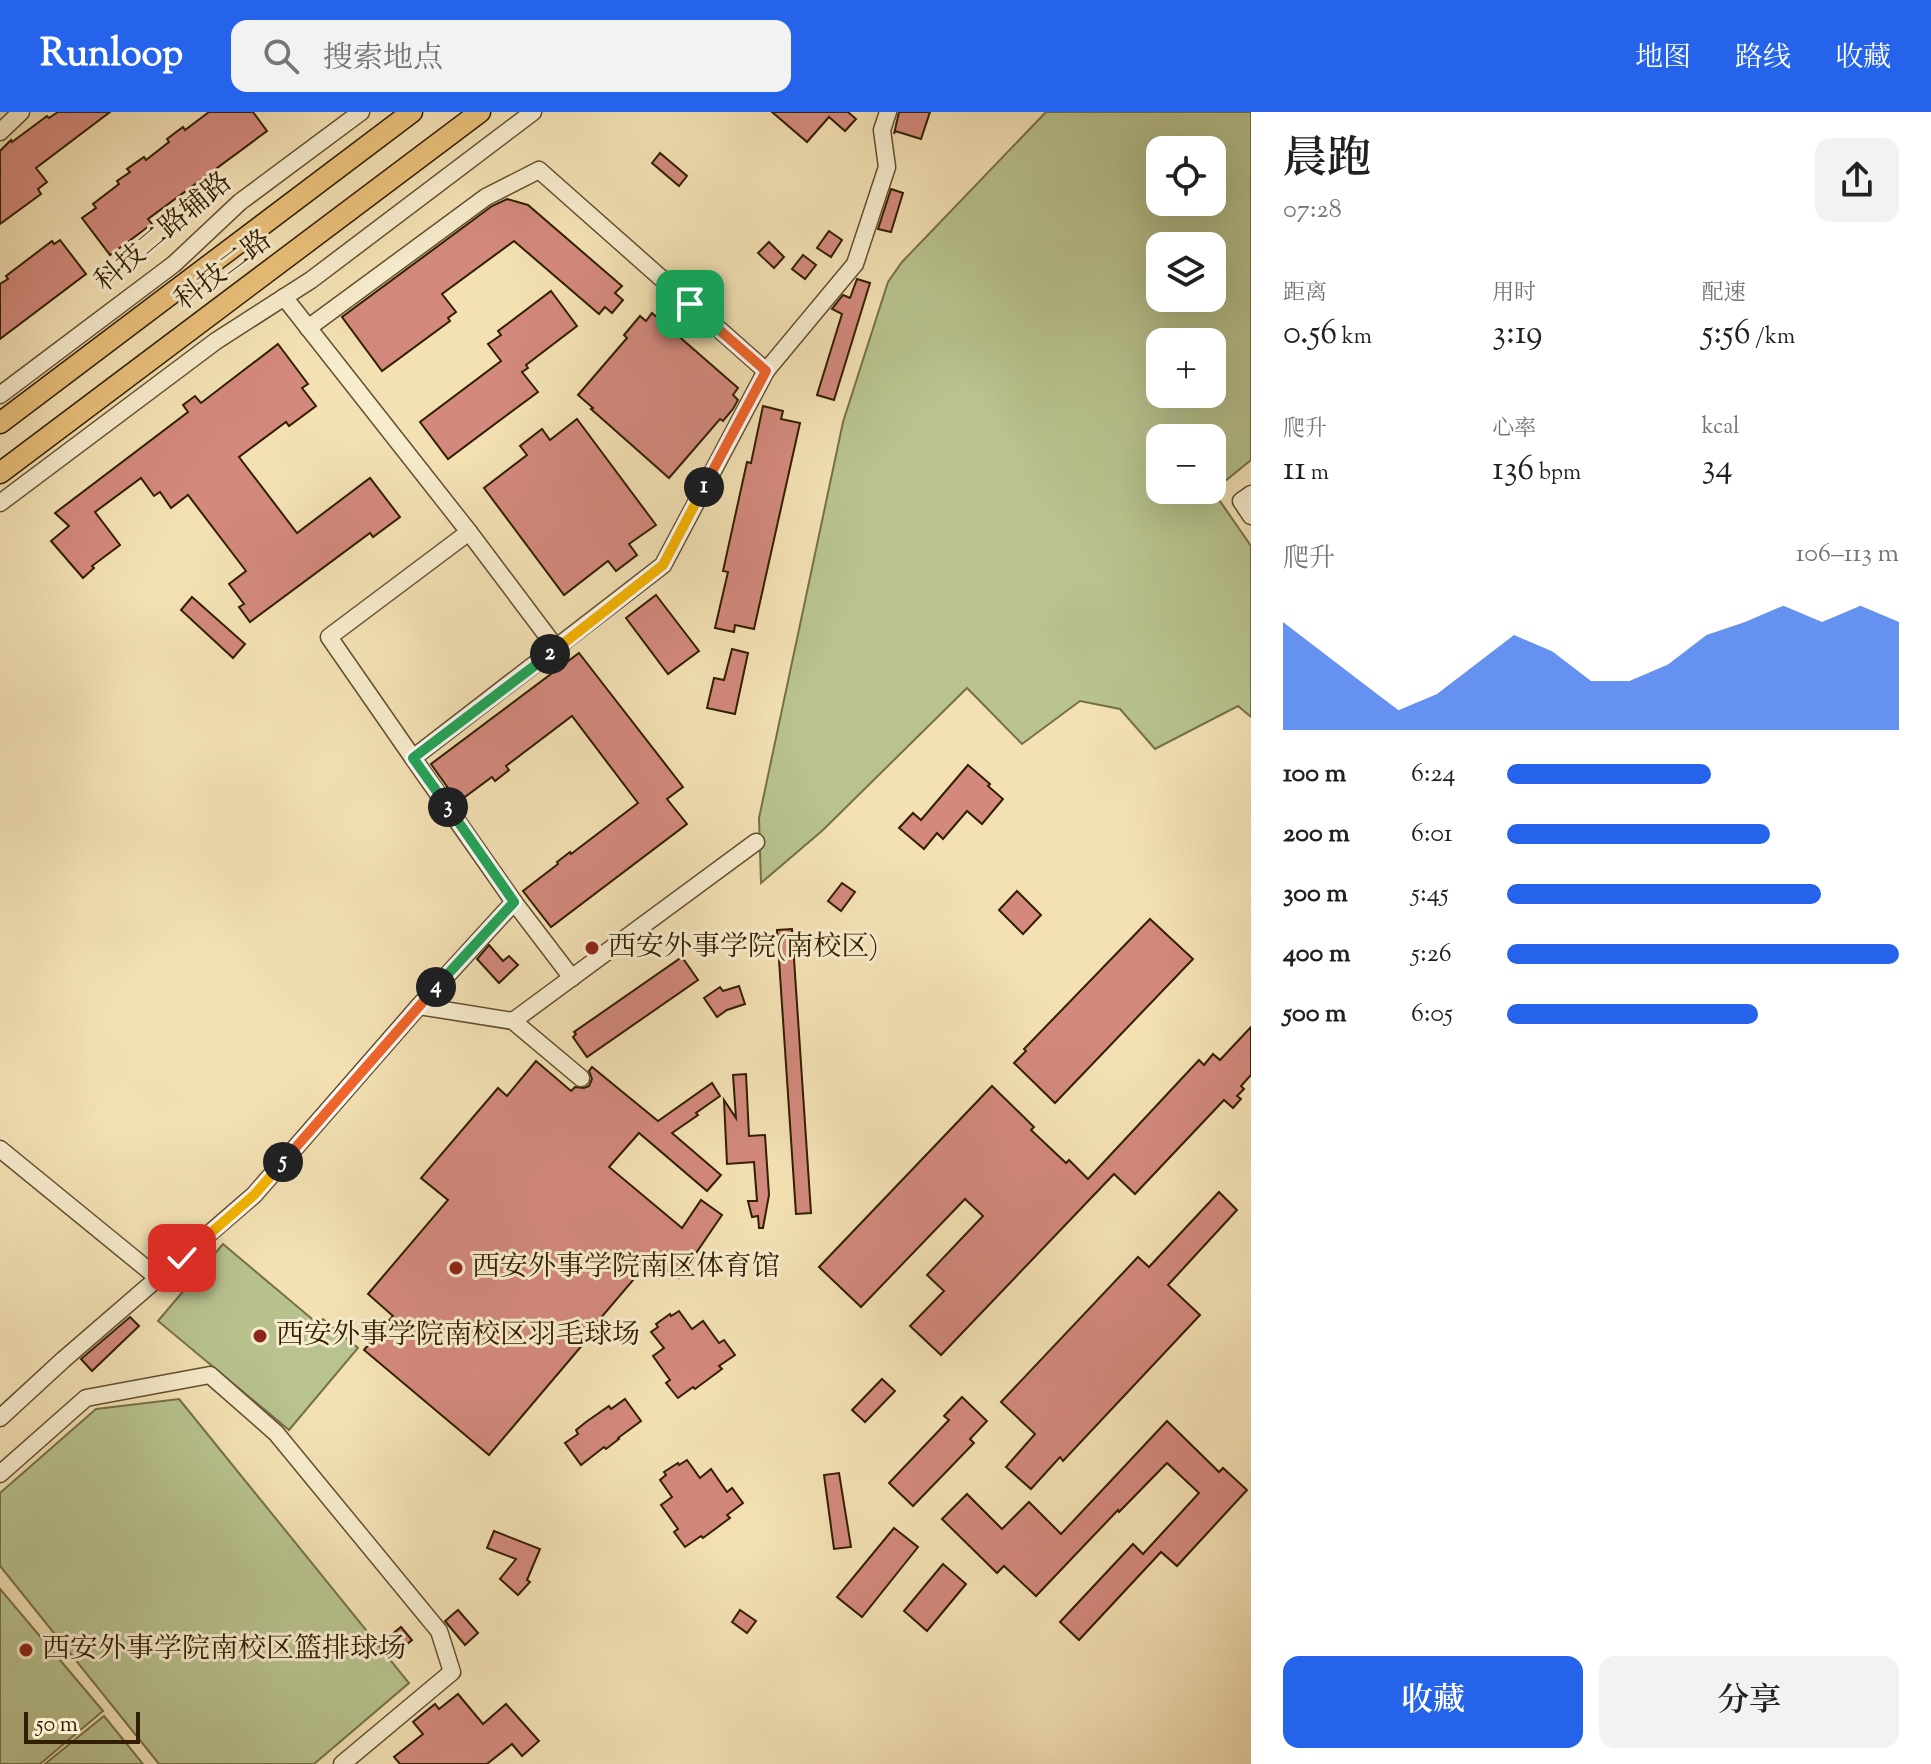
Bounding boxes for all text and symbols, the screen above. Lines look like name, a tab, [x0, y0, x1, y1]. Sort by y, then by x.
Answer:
search box	[231, 20, 791, 92]
text: Runloop	[40, 29, 183, 83]
icon: search	[259, 34, 303, 78]
text: 搜索地点	[323, 38, 443, 81]
text: 地图	[1635, 39, 1691, 79]
text: 路线	[1735, 39, 1791, 79]
text: 收藏	[1835, 39, 1891, 79]
text: 晨跑	[1283, 130, 1371, 193]
map controls	[1146, 136, 1226, 504]
button: locate	[1146, 136, 1226, 216]
button: share	[1815, 138, 1899, 222]
street label: 科技二路辅路	[89, 166, 239, 300]
text: 07:28	[1283, 192, 1342, 229]
street label: 科技二路	[169, 224, 279, 318]
button: layers	[1146, 232, 1226, 312]
pin	[656, 270, 724, 338]
text: 距离	[1283, 278, 1327, 310]
text: 用时	[1492, 278, 1536, 310]
text: 配速	[1702, 278, 1746, 310]
icon: arrive	[668, 282, 712, 326]
text: 0.56	[1283, 310, 1337, 359]
text: 3:19	[1492, 310, 1543, 359]
text: 5:56	[1702, 310, 1751, 359]
text: km	[1337, 322, 1372, 354]
text: /km	[1751, 322, 1795, 354]
button: +	[1146, 328, 1226, 408]
text: kcal	[1702, 412, 1739, 444]
text: 爬升	[1283, 414, 1327, 446]
text: 心率	[1492, 414, 1536, 446]
button: −	[1146, 424, 1226, 504]
text: 34	[1702, 444, 1733, 493]
text: 11	[1283, 446, 1306, 495]
text: 136	[1492, 446, 1534, 495]
text: m	[1306, 458, 1329, 490]
text: bpm	[1534, 458, 1581, 490]
pin: 1	[684, 467, 724, 507]
text: 1	[700, 471, 708, 503]
text: 106–113 m	[1796, 536, 1899, 573]
text: 爬升	[1283, 541, 1335, 578]
pin: 2	[530, 634, 570, 674]
text: 2	[545, 638, 555, 670]
text: 100 m	[1283, 756, 1346, 793]
text: 6:24	[1411, 756, 1456, 793]
pin: 3	[428, 787, 468, 827]
text: 3	[444, 791, 452, 823]
text: 200 m	[1283, 816, 1350, 853]
text: 6:01	[1411, 816, 1453, 853]
text: 300 m	[1283, 876, 1348, 913]
text: 5:45	[1411, 876, 1449, 913]
place label: 西安外事学院(南校区)	[608, 928, 878, 968]
text: 400 m	[1283, 936, 1350, 973]
text: 5:26	[1411, 936, 1452, 973]
marker: 西安外事学院(南校区)	[583, 939, 601, 957]
pin: 4	[416, 967, 456, 1007]
text: 4	[430, 971, 442, 1003]
text: 500 m	[1283, 996, 1346, 1033]
text: 6:05	[1411, 996, 1453, 1033]
pin: 5	[263, 1142, 303, 1182]
text: 5	[279, 1146, 287, 1178]
pin	[148, 1224, 216, 1292]
icon: check	[160, 1236, 204, 1280]
place label: 西安外事学院南区体育馆	[472, 1248, 780, 1288]
marker: 西安外事学院南区体育馆	[447, 1259, 465, 1277]
place label: 西安外事学院南校区羽毛球场	[276, 1316, 640, 1356]
marker: 西安外事学院南校区羽毛球场	[251, 1327, 269, 1345]
place label: 西安外事学院南校区篮排球场	[42, 1630, 406, 1670]
marker: 西安外事学院南校区篮排球场	[17, 1641, 35, 1659]
button: 收藏	[1283, 1656, 1583, 1748]
button: 分享	[1599, 1656, 1899, 1748]
scale bar	[24, 1708, 140, 1744]
text: 50 m	[36, 1710, 78, 1742]

